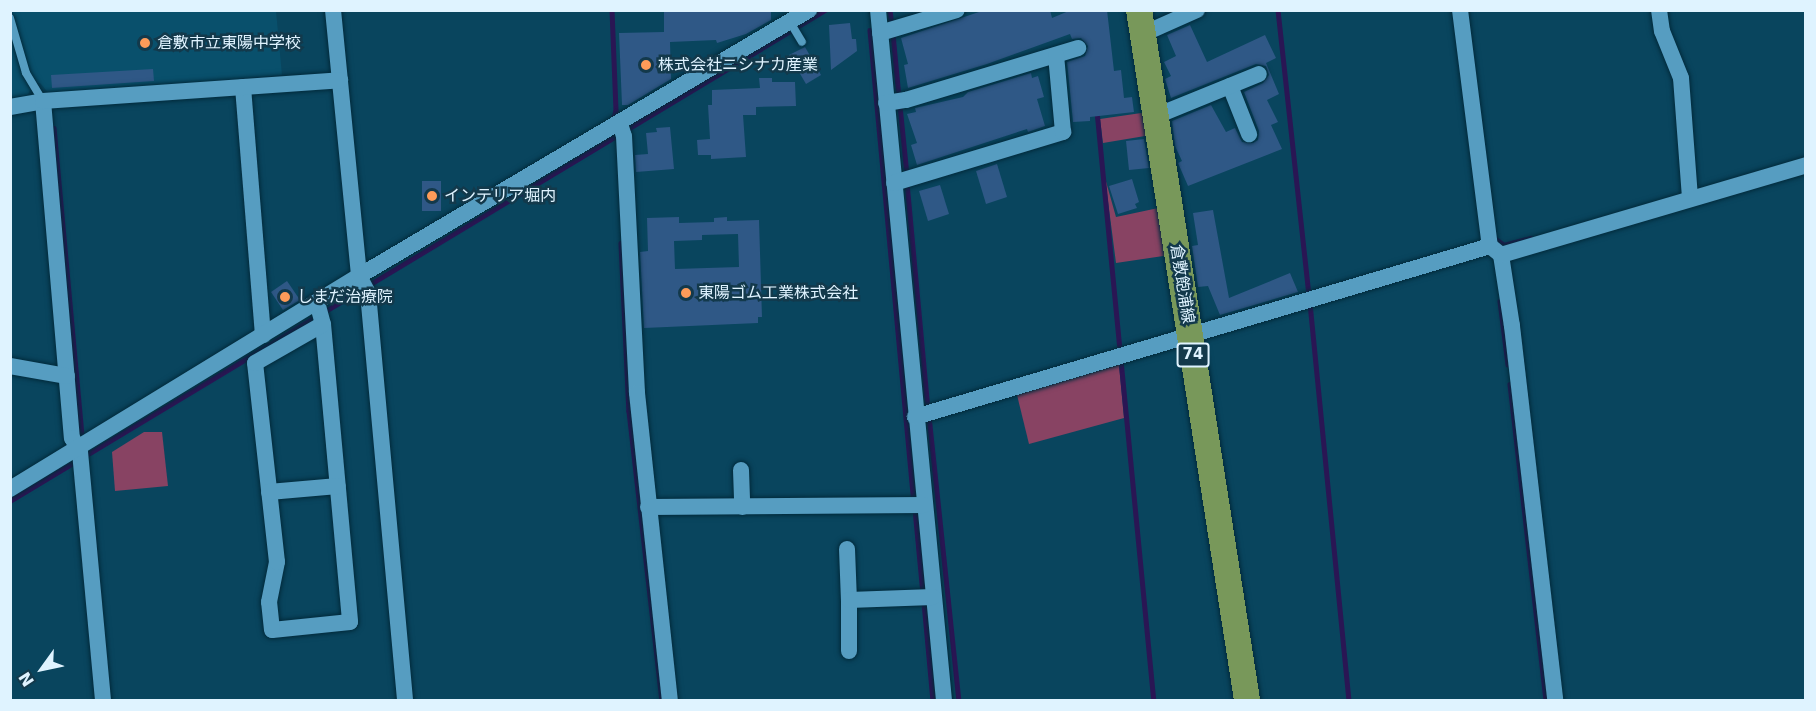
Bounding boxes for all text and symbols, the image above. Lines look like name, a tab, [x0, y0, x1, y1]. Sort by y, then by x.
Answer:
place label: 倉敷市立東陽中学校	[157, 33, 301, 53]
marker: 倉敷市立東陽中学校	[138, 36, 152, 50]
place label: 株式会社ニシナカ産業	[658, 55, 818, 75]
marker: 株式会社ニシナカ産業	[639, 58, 653, 72]
place label: インテリア堀内	[444, 186, 556, 206]
marker: インテリア堀内	[425, 189, 439, 203]
street label: 倉敷飽浦線	[1166, 243, 1198, 325]
place label: 東陽ゴム工業株式会社	[698, 283, 858, 303]
marker: 東陽ゴム工業株式会社	[679, 286, 693, 300]
place label: しまだ治療院	[297, 287, 393, 307]
marker: しまだ治療院	[278, 290, 292, 304]
road number: 74	[1176, 343, 1210, 367]
north arrow	[12, 639, 72, 699]
text: N	[15, 668, 38, 690]

